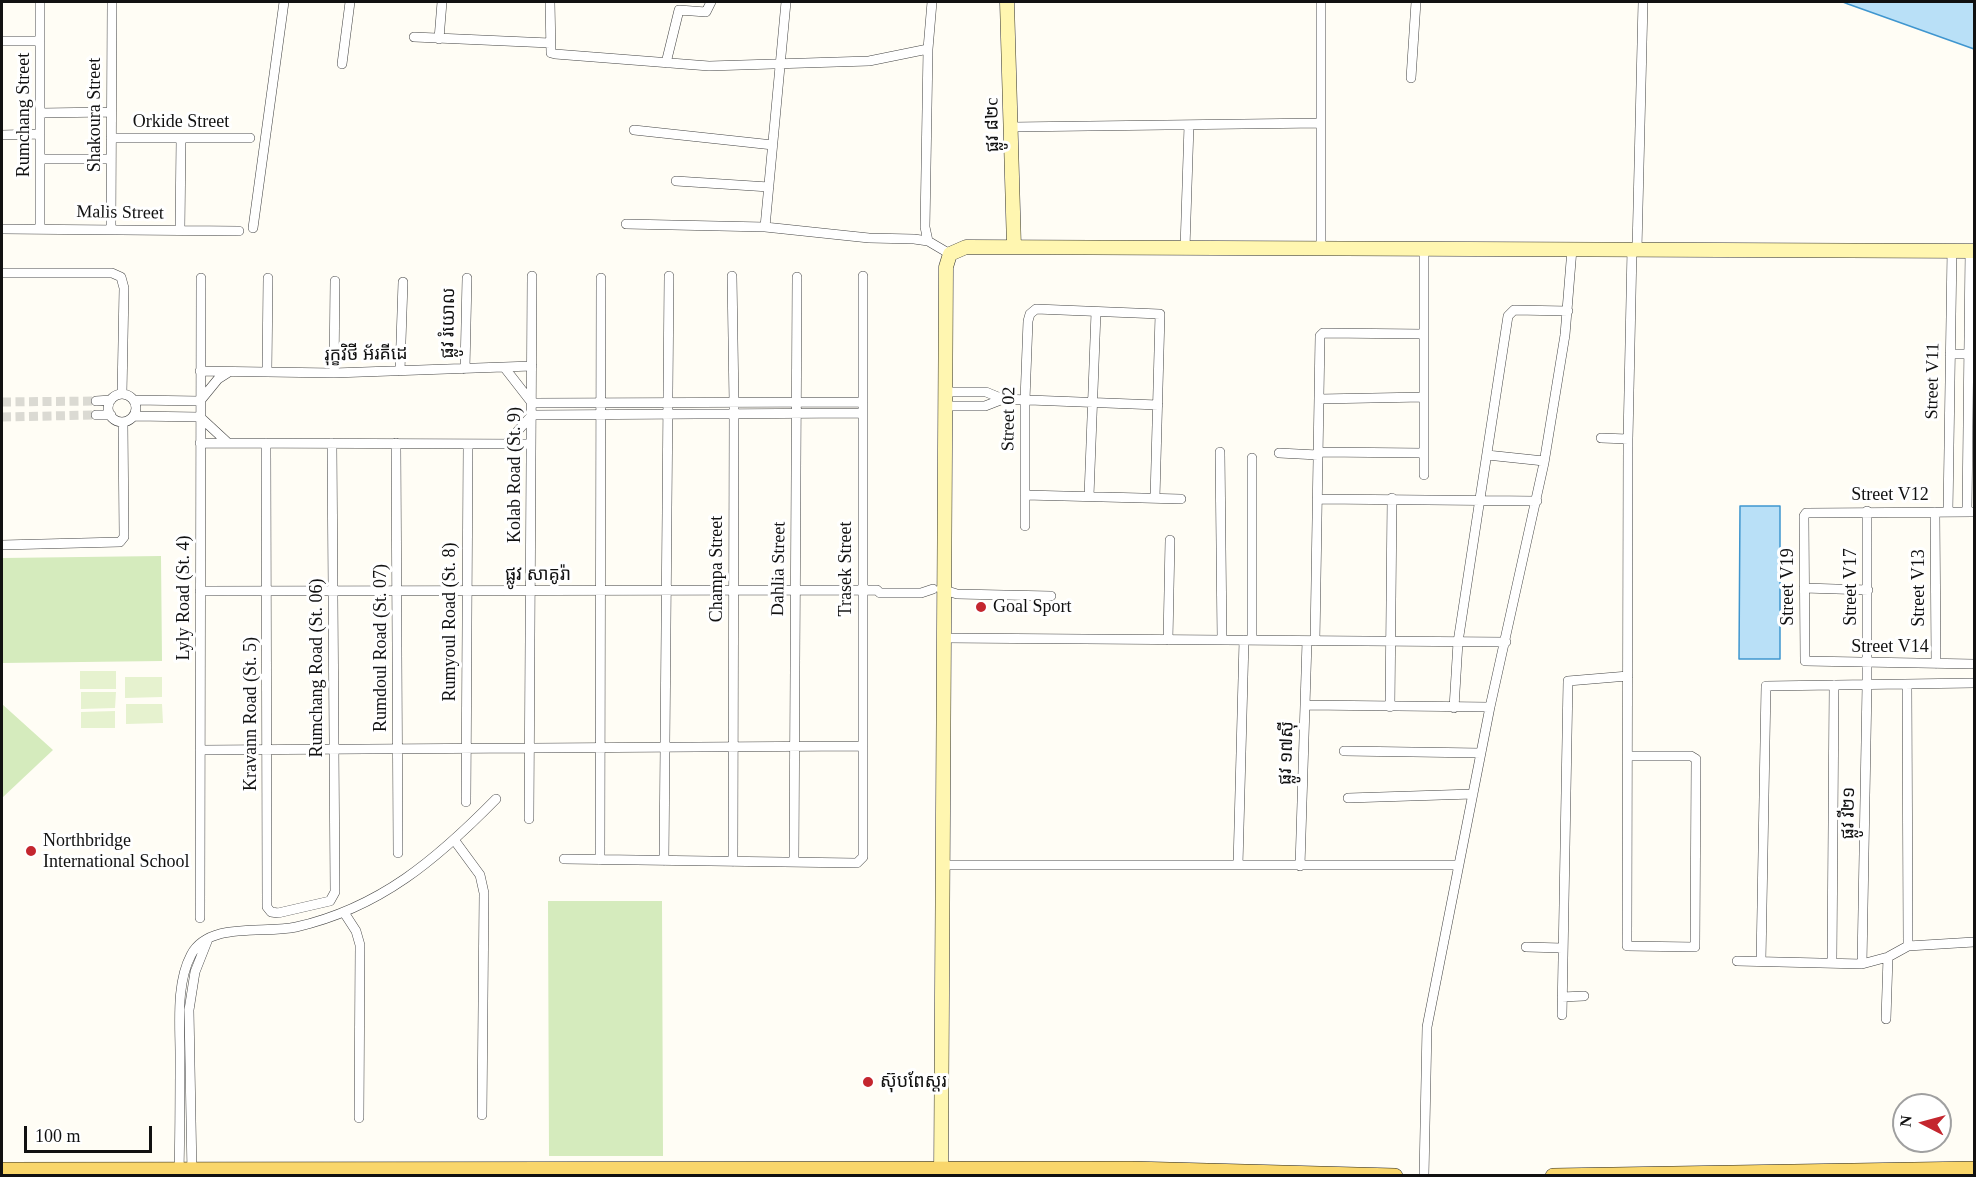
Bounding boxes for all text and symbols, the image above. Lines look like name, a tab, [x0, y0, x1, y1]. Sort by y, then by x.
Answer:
street label: Rumchang Street	[13, 53, 35, 177]
street label: Shakoura Street	[84, 58, 106, 172]
street label: ផ្លូវ ៨២c	[982, 97, 1004, 153]
street label: Orkide Street	[133, 111, 229, 133]
street label: Malis Street	[76, 201, 164, 225]
street label: ផ្លូវ រំយោល	[438, 287, 460, 359]
street label: Street V11	[1922, 342, 1944, 420]
street label: រុក្ខវិថី អ័រគីដេ	[324, 343, 408, 367]
street label: Street 02	[998, 387, 1020, 451]
street label: Kolab Road (St. 9)	[504, 407, 526, 543]
street label: Street V12	[1851, 484, 1929, 506]
street label: Champa Street	[706, 516, 728, 622]
street label: Dahlia Street	[767, 522, 791, 616]
street label: Trasek Street	[835, 522, 857, 616]
street label: Lyly Road (St. 4)	[173, 536, 195, 660]
street label: Rumyoul Road (St. 8)	[439, 542, 461, 702]
street label: Street V19	[1777, 548, 1799, 626]
street label: Street V17	[1840, 548, 1862, 626]
street label: Street V13	[1908, 549, 1930, 627]
street label: Rumdoul Road (St. 07)	[370, 564, 392, 732]
street label: ផ្លូវ សាគូរ៉ា	[505, 564, 571, 586]
street label: Rumchang Road (St. 06)	[306, 579, 328, 757]
place label: Goal Sport	[993, 596, 1071, 618]
marker: Goal Sport	[974, 600, 988, 614]
street label: Street V14	[1851, 636, 1929, 658]
street label: Kravann Road (St. 5)	[240, 637, 262, 791]
street label: ផ្លូវ ១៧ស៊ី	[1275, 721, 1299, 785]
street label: ផ្លូវ វី២១	[1838, 786, 1860, 840]
place label: Northbridge International School	[43, 830, 189, 872]
marker: Northbridge International School	[24, 844, 38, 858]
place label: ស៊ុបពែស្តរ	[880, 1071, 947, 1093]
marker: ស៊ុបពែស្តរ	[861, 1075, 875, 1089]
north arrow	[1892, 1093, 1952, 1153]
scale bar	[27, 1114, 154, 1152]
text: N	[1897, 1115, 1915, 1128]
text: 100 m	[35, 1126, 81, 1146]

